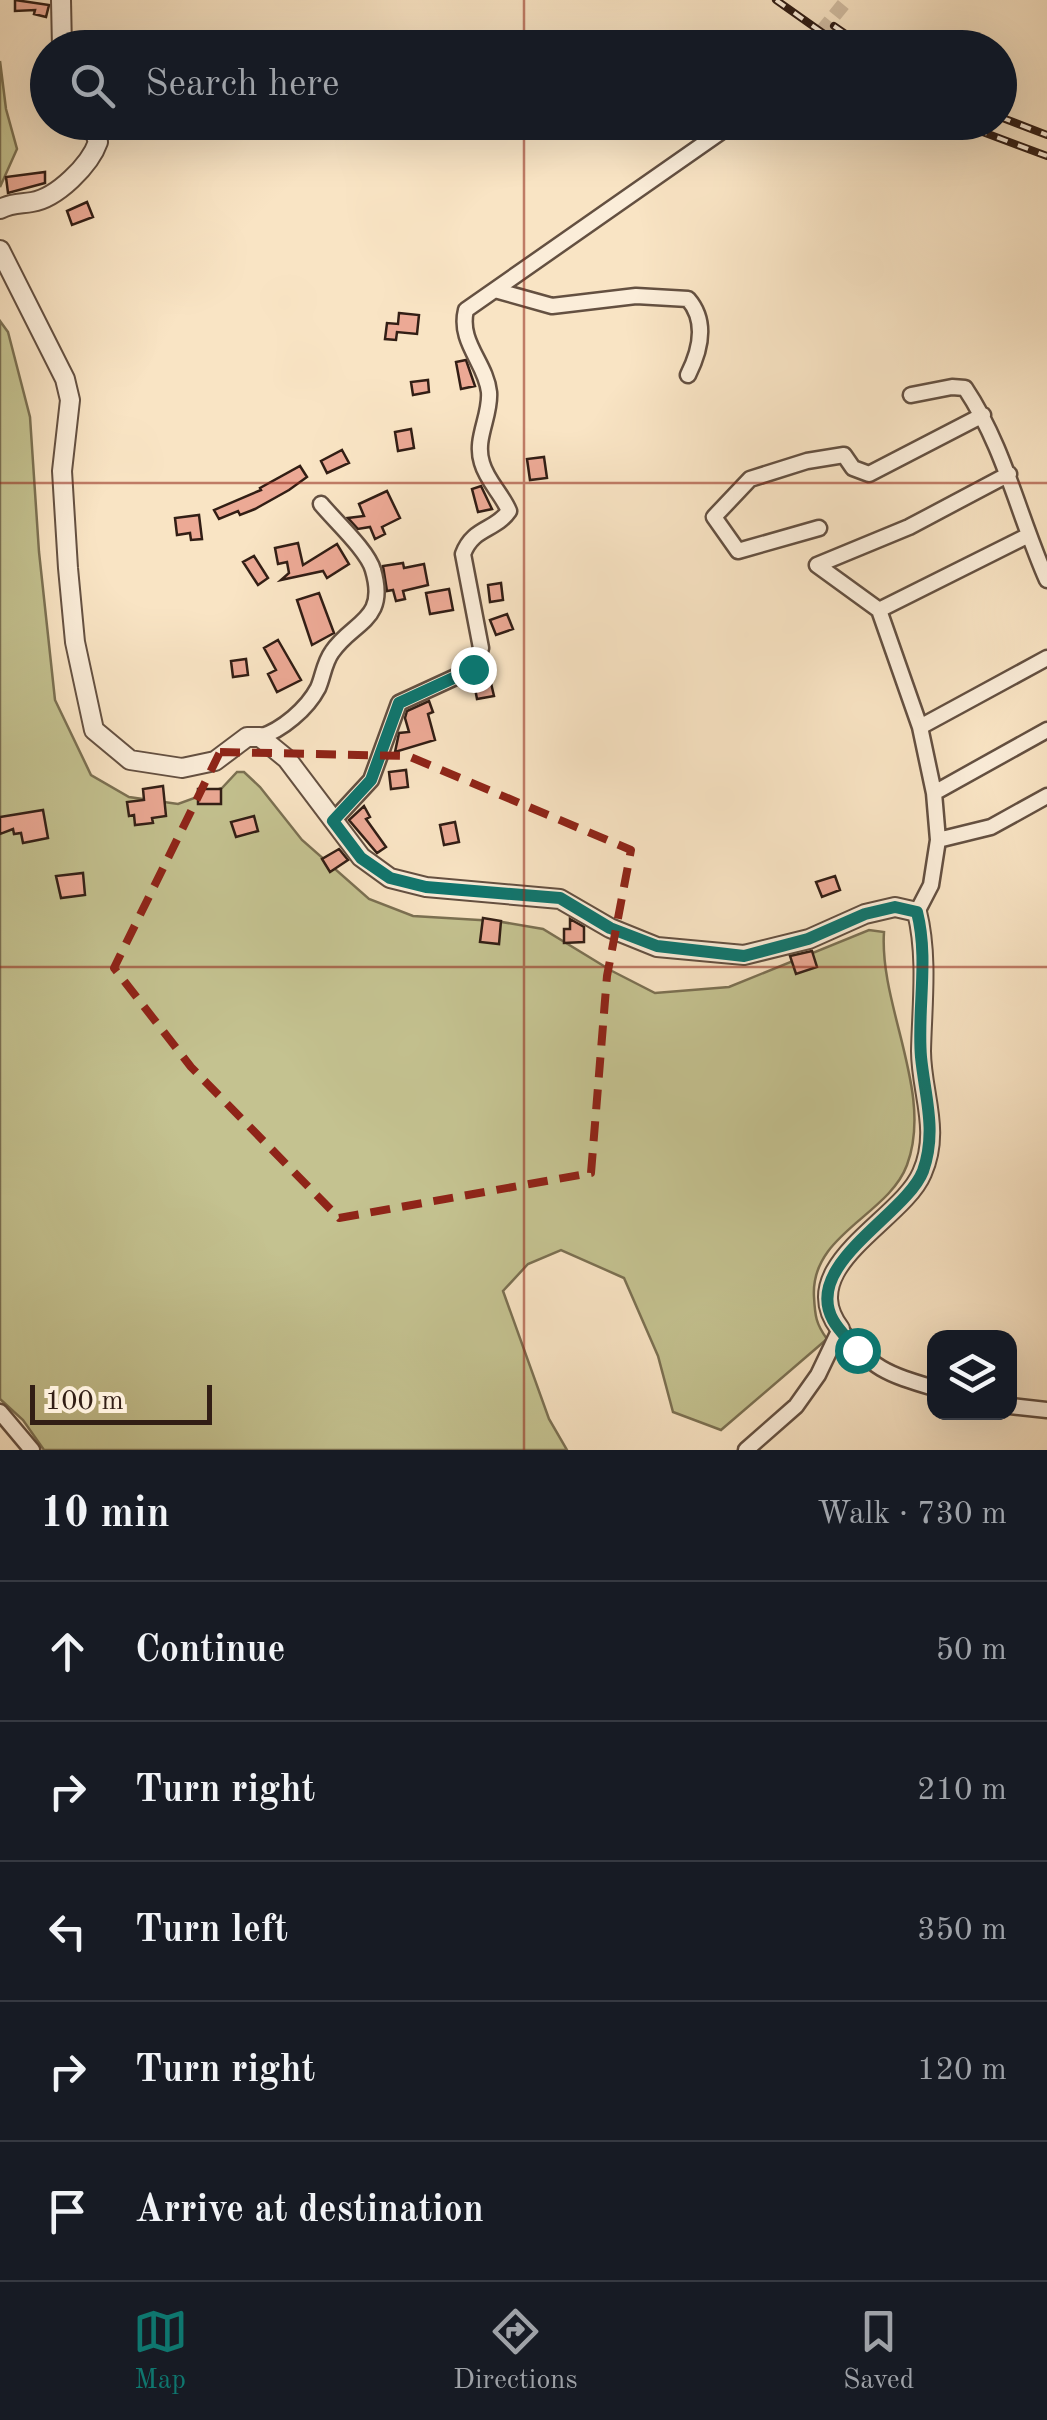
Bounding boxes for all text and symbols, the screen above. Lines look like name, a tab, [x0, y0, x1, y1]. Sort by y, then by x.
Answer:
search box	[30, 30, 1017, 140]
icon: search	[65, 58, 120, 113]
text: Search here	[145, 66, 340, 104]
route end	[451, 647, 497, 693]
route start	[835, 1328, 881, 1374]
map controls	[927, 1330, 1017, 1420]
button: layers	[927, 1330, 1017, 1420]
scale bar	[30, 1380, 212, 1424]
text: 100 m	[45, 1388, 124, 1416]
text: 10 min	[40, 1494, 170, 1536]
text: Walk · 730 m	[817, 1499, 1007, 1531]
icon: ahead	[40, 1624, 95, 1679]
text: Continue	[135, 1632, 285, 1670]
text: 50 m	[936, 1635, 1007, 1667]
icon: right	[40, 1764, 95, 1819]
text: Turn right	[135, 1772, 315, 1810]
text: 210 m	[917, 1775, 1007, 1807]
icon: left	[40, 1904, 95, 1959]
text: Turn left	[135, 1912, 288, 1950]
text: 350 m	[917, 1915, 1007, 1947]
icon: right	[40, 2044, 95, 2099]
text: Turn right	[135, 2052, 315, 2090]
text: 120 m	[917, 2055, 1007, 2087]
icon: arrive	[40, 2184, 95, 2239]
text: Arrive at destination	[135, 2192, 484, 2230]
tab: Map	[133, 2304, 188, 2399]
tab: Directions	[453, 2304, 578, 2399]
tab: Saved	[843, 2304, 914, 2399]

